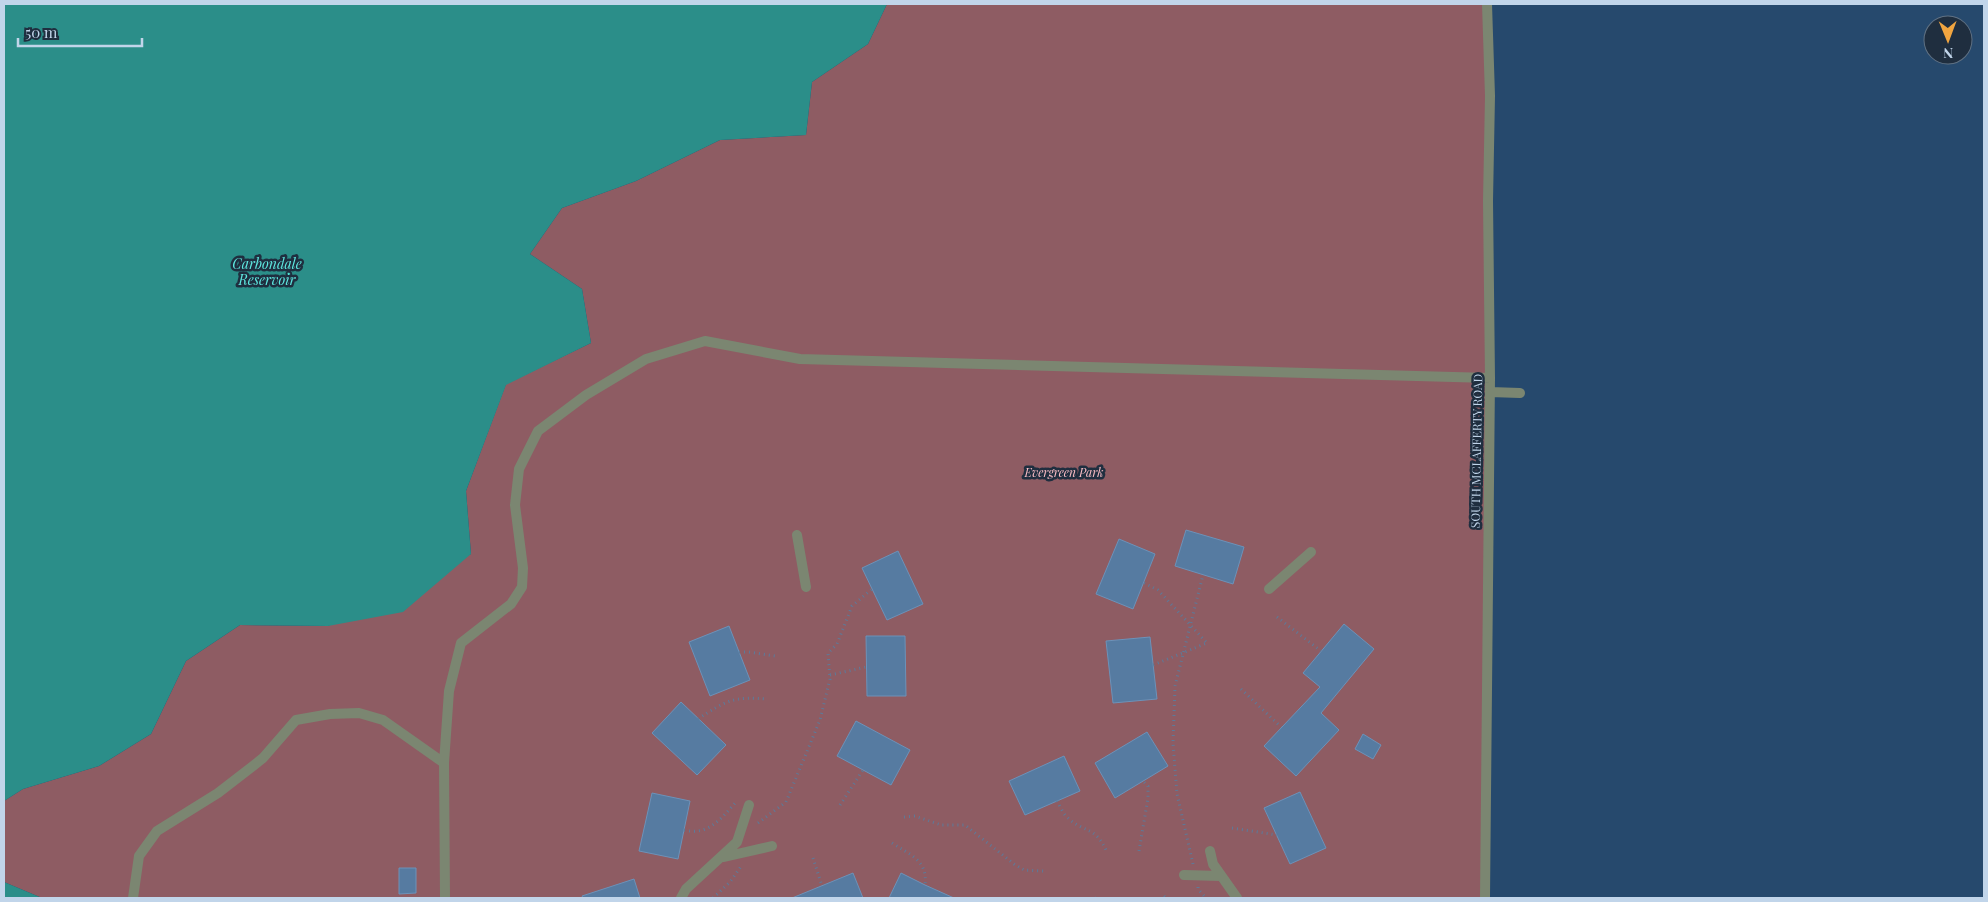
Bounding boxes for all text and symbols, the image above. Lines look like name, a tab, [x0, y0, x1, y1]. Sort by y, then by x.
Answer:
scale bar	[18, 15, 141, 47]
north arrow	[1923, 15, 1973, 65]
text: 50 m	[25, 22, 58, 42]
text: N	[1943, 44, 1953, 63]
water label: Carbondale Reservoir	[232, 254, 302, 289]
street label: SOUTH MCLAFFERTY ROAD	[1467, 373, 1485, 528]
park label: Evergreen Park	[1023, 464, 1104, 480]

